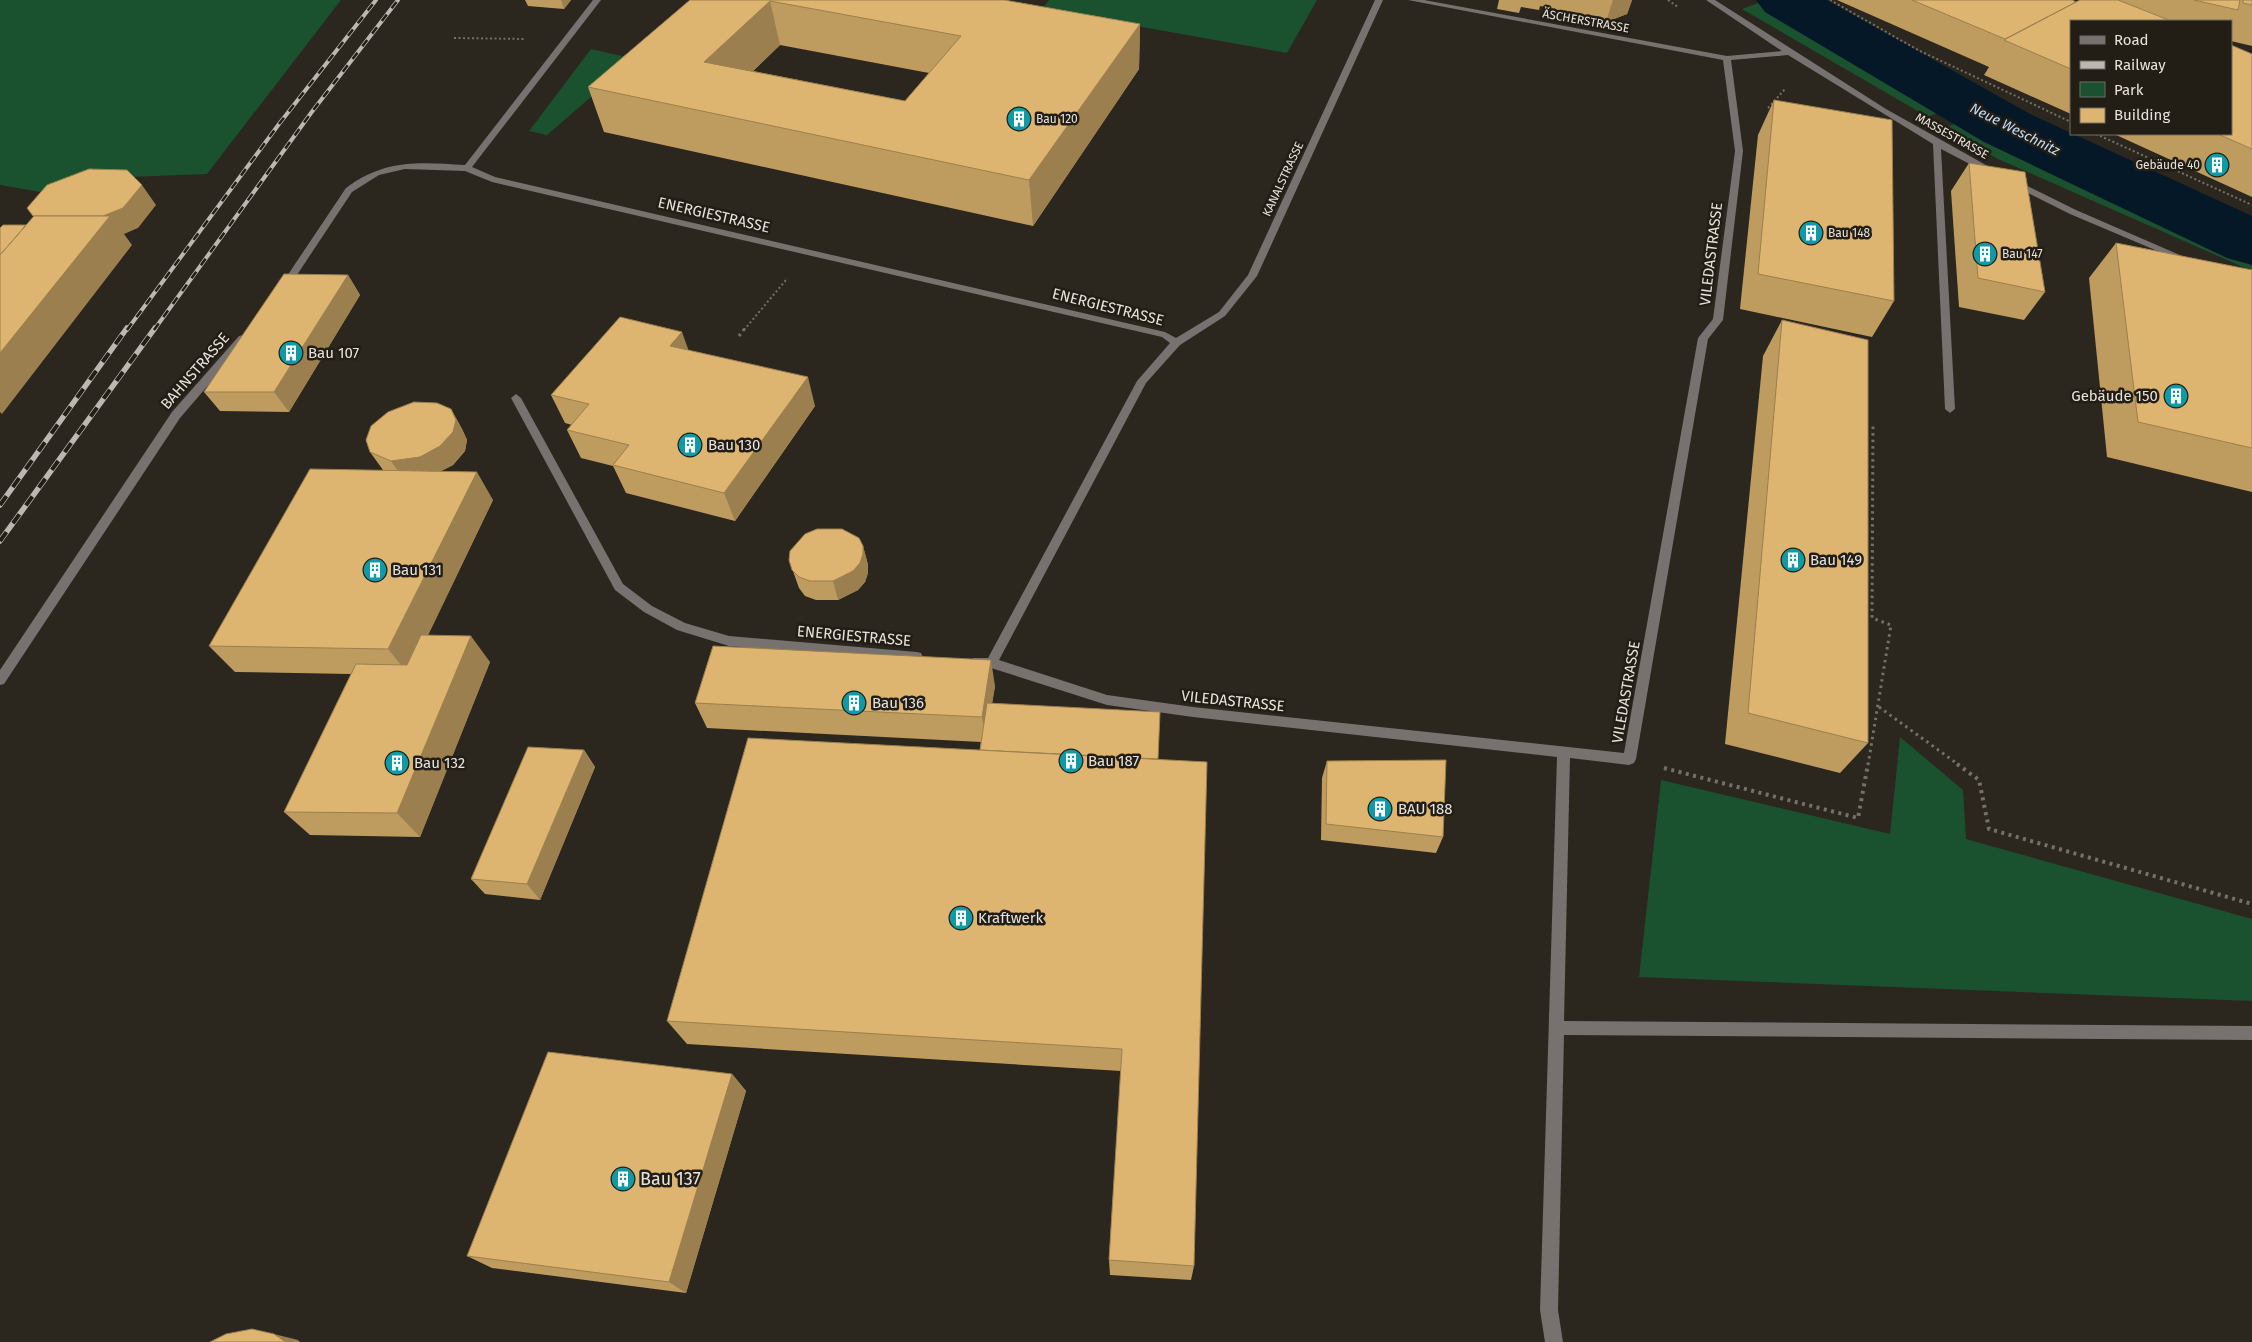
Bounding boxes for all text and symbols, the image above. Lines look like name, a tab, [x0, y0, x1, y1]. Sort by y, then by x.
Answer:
street label: ÄSCHERSTRASSE	[1542, 5, 1631, 36]
legend	[2070, 20, 2232, 135]
text: Road	[2114, 31, 2149, 49]
text: Railway	[2114, 56, 2166, 74]
text: Park	[2114, 81, 2144, 99]
water label: Neue Weschnitz	[1967, 100, 2063, 160]
building icon: Bau 120	[1006, 106, 1032, 132]
text: Building	[2114, 106, 2170, 124]
street label: MASSESTRASSE	[1913, 110, 1991, 162]
place label: Bau 120	[1036, 112, 1078, 126]
street label: KANALSTRASSE	[1260, 139, 1306, 219]
building icon: Gebäude 40	[2204, 152, 2230, 178]
place label: Gebäude 40	[2135, 158, 2200, 172]
street label: ENERGIESTRASSE	[656, 193, 772, 237]
street label: VILEDASTRASSE	[1696, 201, 1726, 307]
building icon: Bau 148	[1798, 220, 1824, 246]
place label: Bau 148	[1828, 226, 1871, 240]
building icon: Bau 147	[1972, 241, 1998, 267]
place label: Bau 147	[2002, 247, 2043, 261]
street label: ENERGIESTRASSE	[1050, 284, 1166, 330]
street label: BAHNSTRASSE	[157, 329, 233, 413]
building icon: Bau 107	[278, 340, 304, 366]
place label: Bau 107	[308, 344, 360, 362]
building icon: Gebäude 150	[2163, 383, 2189, 409]
place label: Gebäude 150	[2071, 387, 2158, 405]
building icon: Bau 130	[677, 432, 703, 458]
place label: Bau 130	[708, 436, 760, 454]
building icon: Bau 149	[1780, 547, 1806, 573]
place label: Bau 149	[1810, 551, 1862, 569]
building icon: Bau 131	[362, 557, 388, 583]
place label: Bau 131	[392, 561, 442, 579]
street label: ENERGIESTRASSE	[796, 622, 912, 650]
street label: VILEDASTRASSE	[1608, 639, 1644, 745]
street label: VILEDASTRASSE	[1180, 687, 1286, 715]
building icon: Bau 136	[841, 690, 867, 716]
place label: Bau 136	[872, 694, 924, 712]
building icon: Bau 187	[1058, 748, 1084, 774]
building icon: Bau 132	[384, 750, 410, 776]
place label: Bau 187	[1088, 752, 1140, 770]
place label: Bau 132	[414, 754, 465, 772]
building icon: BAU 188	[1367, 796, 1393, 822]
place label: BAU 188	[1398, 800, 1452, 818]
building icon: Kraftwerk	[948, 905, 974, 931]
place label: Kraftwerk	[978, 909, 1043, 927]
building icon: Bau 137	[610, 1166, 636, 1192]
place label: Bau 137	[640, 1168, 701, 1190]

